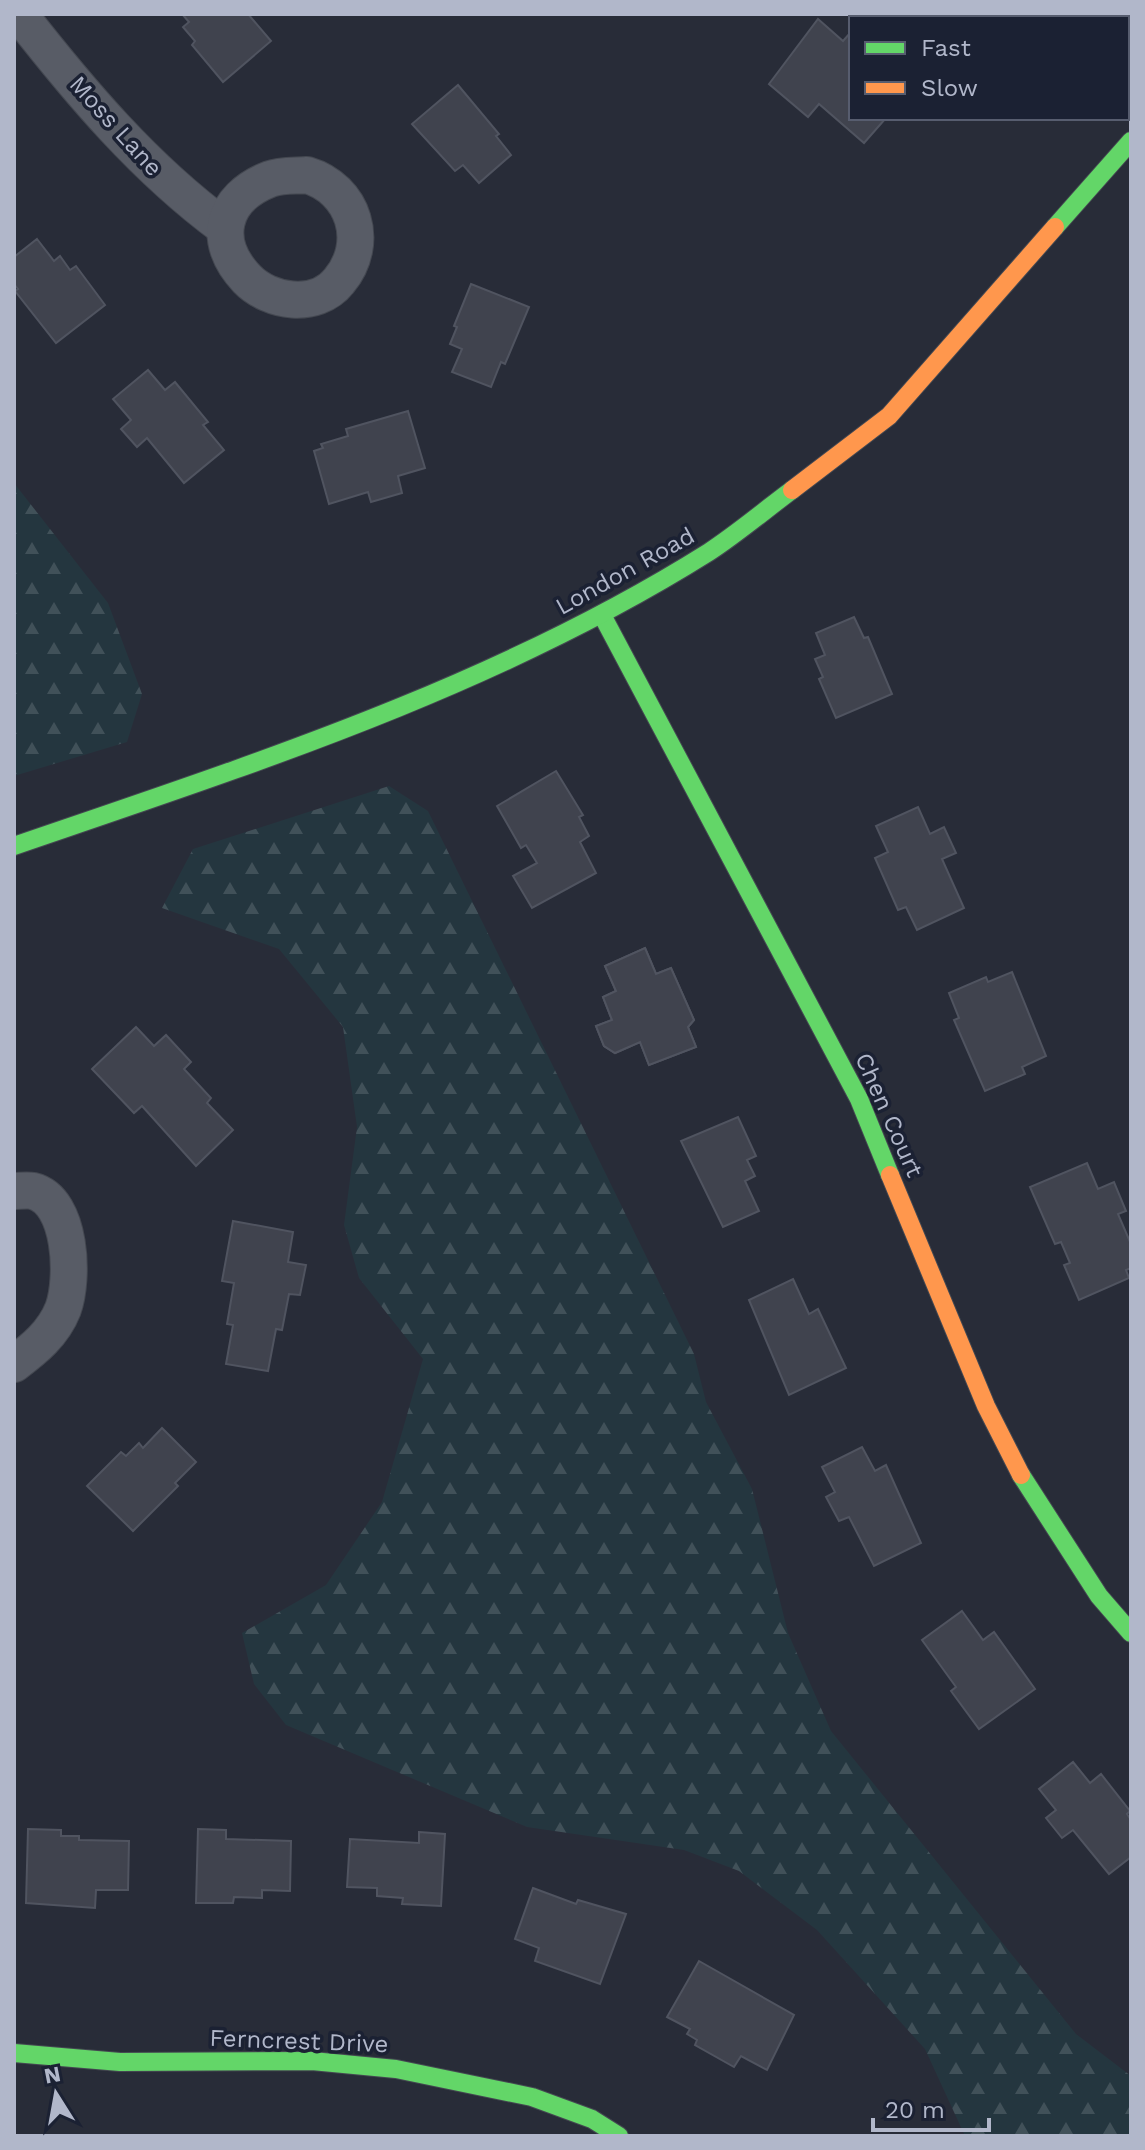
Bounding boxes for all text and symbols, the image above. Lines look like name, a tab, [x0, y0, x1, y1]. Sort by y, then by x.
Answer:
legend	[849, 16, 1129, 120]
text: Fast	[921, 34, 971, 62]
street label: Moss Lane	[64, 70, 168, 182]
text: Slow	[921, 74, 978, 102]
street label: London Road	[551, 521, 699, 621]
street label: Chen Court	[849, 1049, 929, 1181]
street label: Ferncrest Drive	[209, 2024, 389, 2058]
north arrow	[16, 2054, 96, 2134]
text: N	[42, 2061, 63, 2089]
scale bar	[873, 2082, 989, 2132]
text: 20 m	[885, 2096, 945, 2124]

